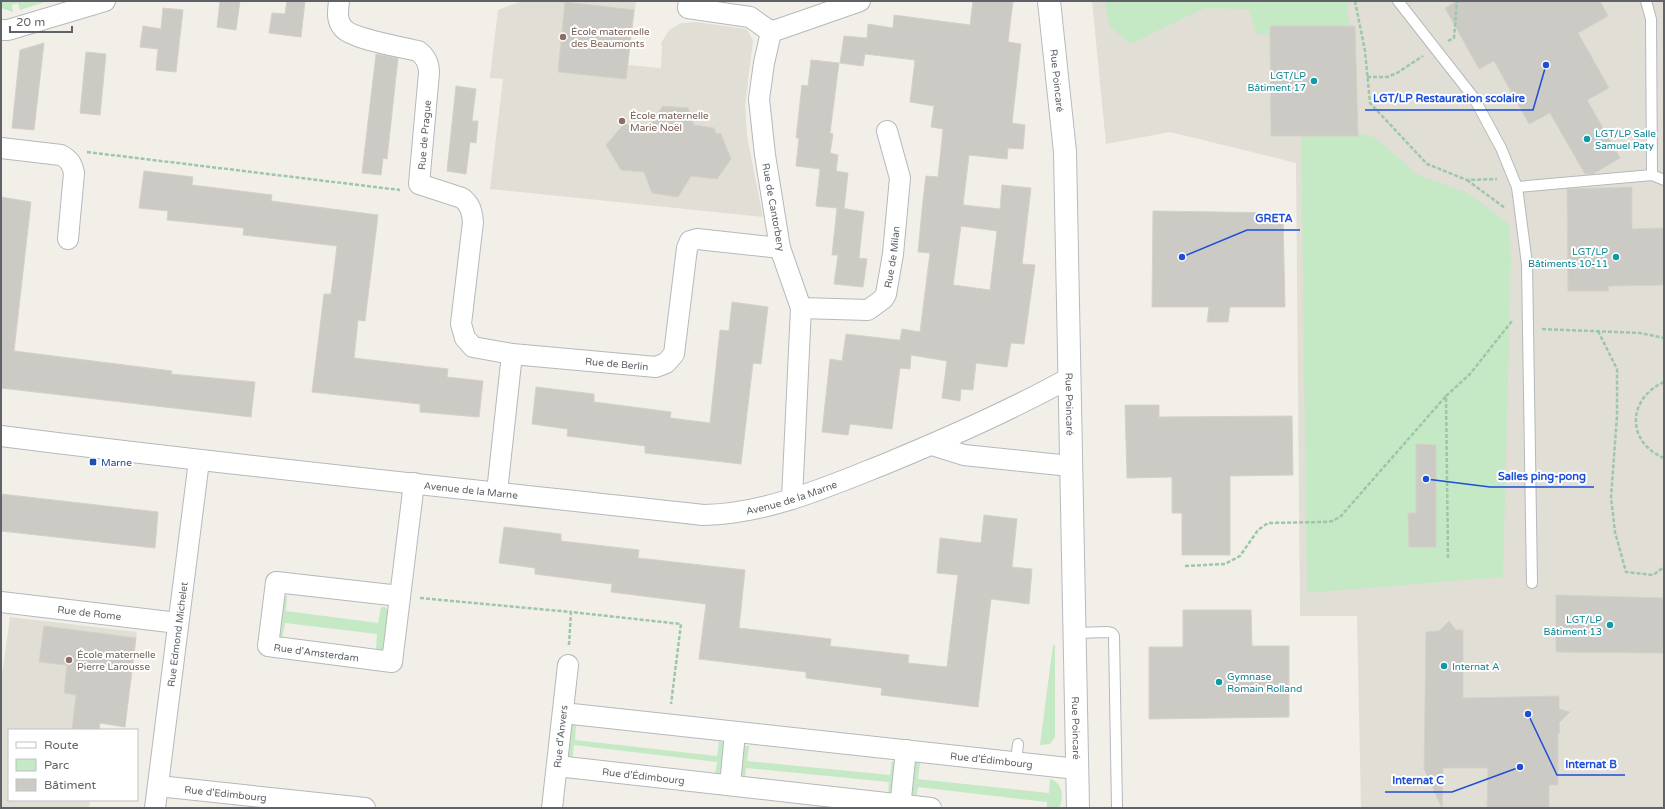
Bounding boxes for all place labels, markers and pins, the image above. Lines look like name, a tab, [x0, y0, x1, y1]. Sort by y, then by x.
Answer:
place label: École maternelle des Beaumonts	[571, 26, 650, 50]
marker: École maternelle des Beaumonts	[558, 32, 568, 42]
place label: LGT/LP Bâtiment 17	[1247, 70, 1306, 94]
marker: LGT/LP Bâtiment 17	[1309, 76, 1319, 86]
callout: LGT/LP Restauration scolaire	[1365, 87, 1533, 110]
place label: École maternelle Marie Noël	[630, 110, 709, 134]
marker: École maternelle Marie Noël	[617, 116, 627, 126]
place label: LGT/LP Salle Samuel Paty	[1595, 128, 1656, 152]
marker: LGT/LP Salle Samuel Paty	[1582, 134, 1592, 144]
callout: GRETA	[1247, 207, 1300, 230]
place label: LGT/LP Bâtiments 10-11	[1528, 246, 1608, 270]
marker: LGT/LP Bâtiments 10-11	[1611, 252, 1621, 262]
marker: Marne	[88, 457, 98, 467]
place label: Marne	[101, 457, 132, 469]
callout: Salles ping-pong	[1490, 464, 1594, 487]
place label: LGT/LP Bâtiment 13	[1543, 614, 1602, 638]
marker: LGT/LP Bâtiment 13	[1605, 620, 1615, 630]
place label: École maternelle Pierre Larousse	[77, 649, 156, 673]
marker: École maternelle Pierre Larousse	[64, 655, 74, 665]
marker: Internat A	[1439, 661, 1449, 671]
place label: Internat A	[1452, 661, 1499, 673]
place label: Gymnase Romain Rolland	[1227, 671, 1302, 695]
marker: Gymnase Romain Rolland	[1214, 677, 1224, 687]
callout: Internat B	[1557, 752, 1625, 775]
callout: Internat C	[1385, 769, 1452, 792]

